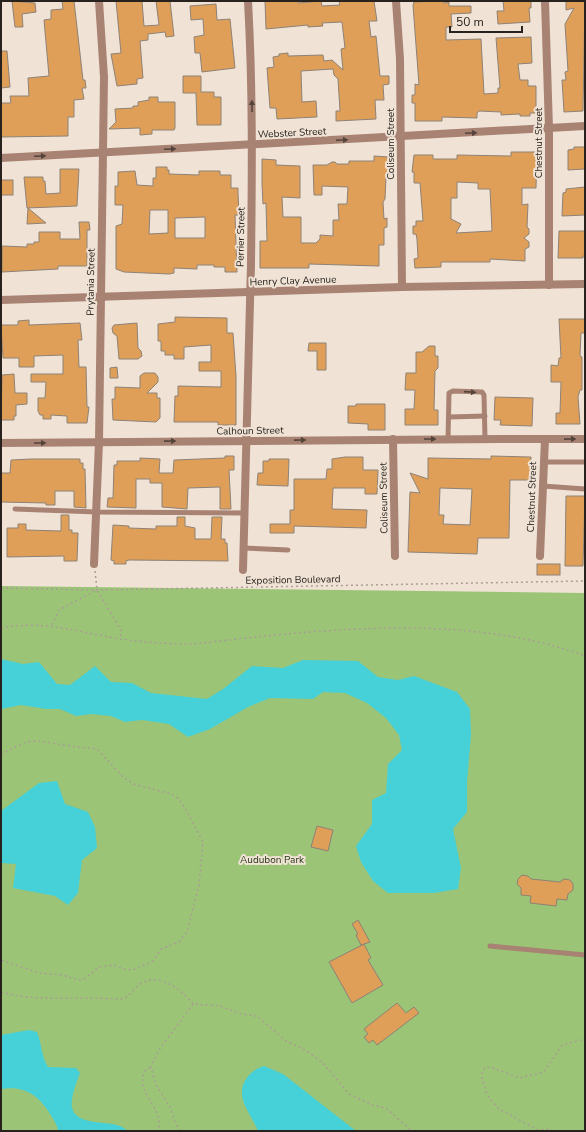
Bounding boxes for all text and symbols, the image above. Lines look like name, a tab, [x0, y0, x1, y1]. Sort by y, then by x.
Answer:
scale bar	[450, 8, 522, 34]
text: 50 m	[456, 14, 484, 30]
one-way arrow	[249, 99, 255, 112]
street label: Chestnut Street	[532, 107, 546, 178]
street label: Coliseum Street	[384, 108, 398, 180]
street label: Webster Street	[257, 124, 327, 142]
one-way arrow	[465, 130, 478, 136]
one-way arrow	[336, 137, 348, 144]
one-way arrow	[164, 146, 177, 152]
one-way arrow	[34, 152, 46, 159]
street label: Perrier Street	[233, 207, 249, 267]
street label: Prytania Street	[83, 248, 99, 316]
street label: Henry Clay Avenue	[249, 272, 337, 290]
one-way arrow	[464, 388, 476, 395]
street label: Calhoun Street	[216, 423, 284, 439]
one-way arrow	[424, 436, 437, 442]
one-way arrow	[564, 436, 577, 442]
one-way arrow	[294, 437, 307, 443]
one-way arrow	[164, 438, 176, 445]
one-way arrow	[34, 440, 47, 446]
street label: Chestnut Street	[524, 461, 540, 533]
street label: Coliseum Street	[376, 462, 392, 534]
street label: Exposition Boulevard	[245, 572, 341, 588]
park label: Audubon Park	[240, 853, 305, 867]

